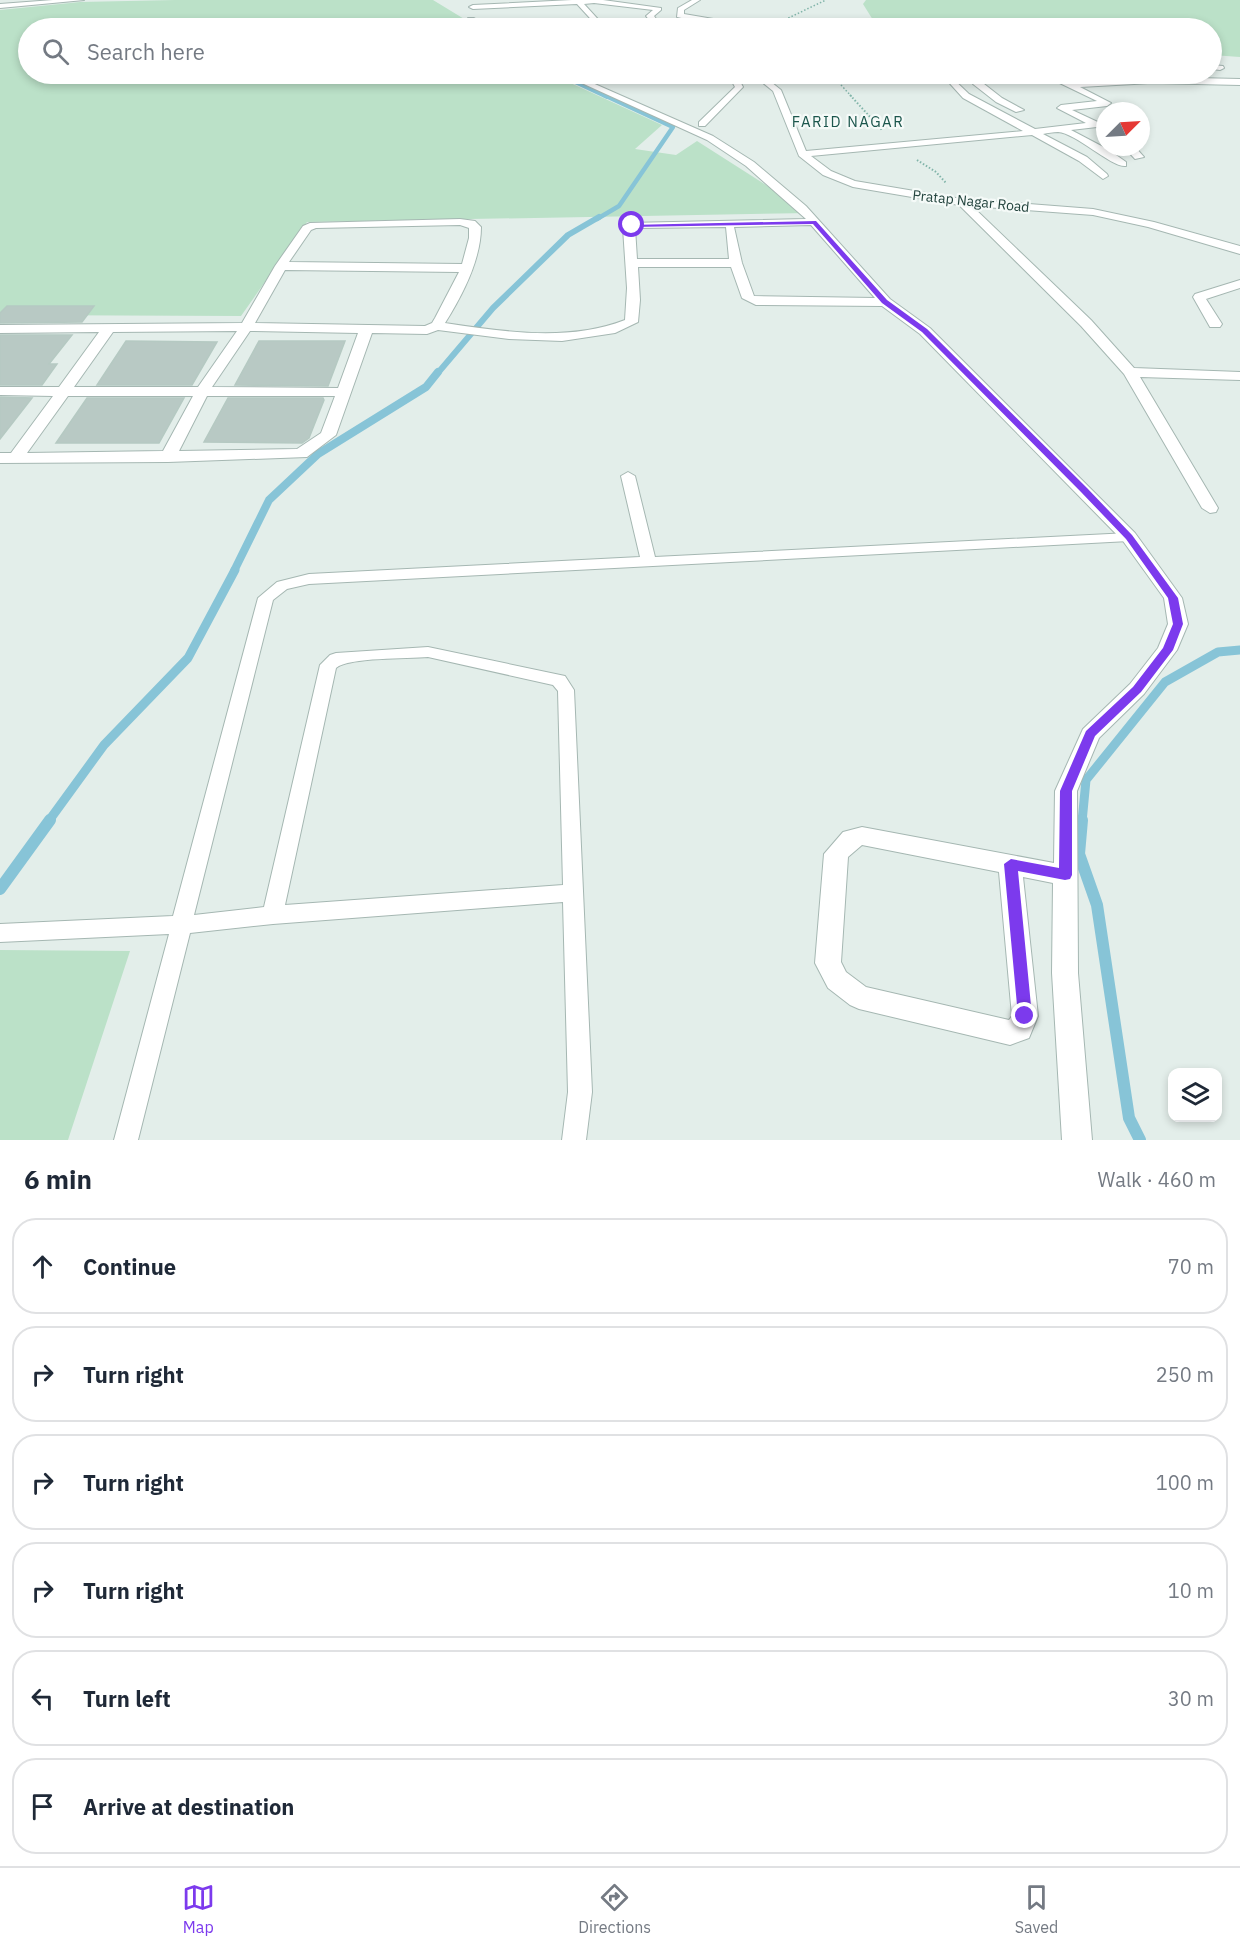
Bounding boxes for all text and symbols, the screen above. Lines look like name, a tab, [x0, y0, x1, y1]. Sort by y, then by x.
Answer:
search box	[18, 18, 1222, 84]
icon: search	[39, 35, 72, 68]
text: Search here	[87, 37, 205, 66]
north arrow	[1096, 102, 1150, 156]
district label: FARID NAGAR	[792, 112, 904, 131]
street label: Pratap Nagar Road	[912, 186, 1030, 216]
route start	[618, 211, 644, 237]
route end	[1011, 1002, 1037, 1028]
map controls	[1168, 1068, 1222, 1122]
button: layers	[1168, 1068, 1222, 1122]
text: 6 min	[24, 1162, 92, 1196]
text: Walk · 460 m	[1098, 1166, 1216, 1193]
icon: ahead	[26, 1250, 59, 1283]
text: Continue	[83, 1252, 176, 1281]
text: 70 m	[1168, 1253, 1214, 1280]
icon: right	[26, 1358, 59, 1391]
text: Turn right	[83, 1360, 184, 1389]
text: 250 m	[1156, 1361, 1214, 1388]
icon: right	[26, 1466, 59, 1499]
text: Turn right	[83, 1468, 184, 1497]
text: 100 m	[1156, 1469, 1214, 1496]
icon: right	[26, 1574, 59, 1607]
text: Turn right	[83, 1576, 184, 1605]
text: 10 m	[1168, 1577, 1214, 1604]
icon: left	[26, 1682, 59, 1715]
text: Turn left	[83, 1684, 171, 1713]
text: 30 m	[1168, 1685, 1214, 1712]
icon: arrive	[26, 1790, 59, 1823]
text: Arrive at destination	[83, 1792, 294, 1821]
tab: Map	[182, 1881, 215, 1937]
tab: Directions	[578, 1881, 651, 1937]
tab: Saved	[1015, 1881, 1058, 1937]

